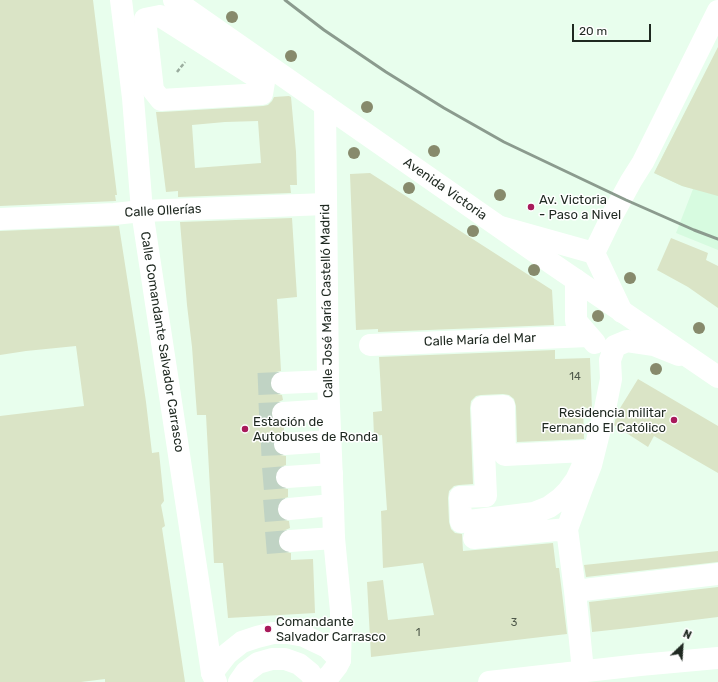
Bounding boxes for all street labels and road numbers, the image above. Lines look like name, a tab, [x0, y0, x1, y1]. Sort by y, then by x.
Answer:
street label: Avenida Victoria	[400, 154, 490, 224]
street label: Calle Ollerías	[124, 201, 202, 221]
street label: Calle José María Castelló Madrid	[318, 204, 336, 398]
street label: Calle Comandante Salvador Carrasco	[137, 230, 187, 454]
street label: Calle María del Mar	[424, 330, 536, 350]

